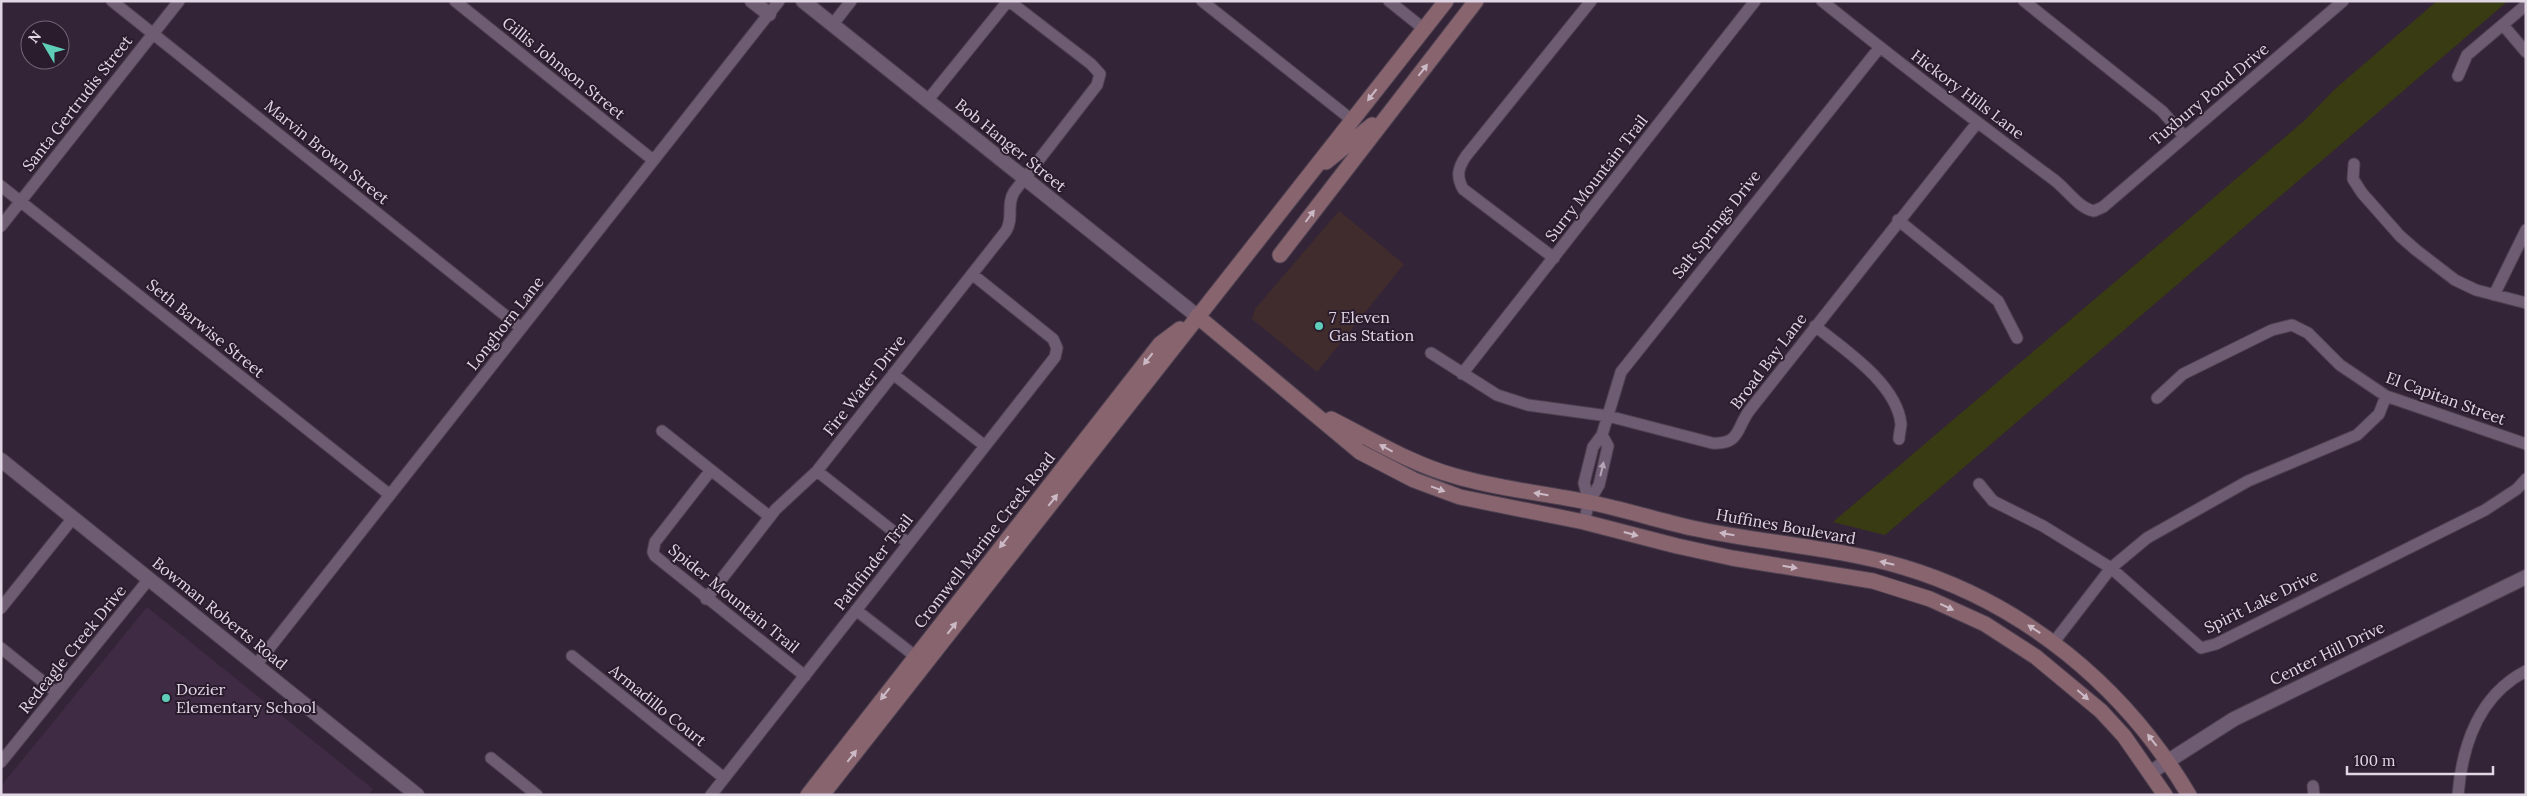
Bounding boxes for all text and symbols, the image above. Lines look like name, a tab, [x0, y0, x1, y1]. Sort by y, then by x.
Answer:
street label: Gillis Johnson Street	[499, 12, 630, 124]
north arrow	[20, 20, 70, 70]
text: N	[24, 27, 45, 47]
street label: Santa Gertrudis Street	[18, 30, 137, 175]
street label: Tuxbury Pond Drive	[2145, 38, 2273, 150]
street label: Hickory Hills Lane	[1907, 45, 2029, 143]
one-way arrow	[1417, 64, 1428, 77]
one-way arrow	[1366, 88, 1377, 101]
street label: Bob Hanger Street	[951, 94, 1071, 196]
street label: Marvin Brown Street	[261, 96, 394, 209]
street label: Surry Mountain Trail	[1540, 111, 1652, 245]
street label: Salt Springs Drive	[1667, 165, 1765, 282]
one-way arrow	[1304, 210, 1315, 223]
street label: Longhorn Lane	[462, 272, 548, 374]
street label: Seth Barwise Street	[143, 274, 270, 382]
place label: 7 Eleven Gas Station	[1329, 307, 1414, 345]
street label: Broad Bay Lane	[1725, 309, 1811, 413]
marker: 7 Eleven Gas Station	[1313, 320, 1325, 332]
street label: Fire Water Drive	[818, 330, 910, 439]
one-way arrow	[1142, 352, 1153, 365]
street label: El Capitan Street	[2383, 367, 2509, 429]
one-way arrow	[1379, 444, 1393, 452]
street label: Cromwell Marine Creek Road	[909, 448, 1059, 632]
one-way arrow	[1599, 461, 1607, 477]
one-way arrow	[1431, 485, 1446, 493]
one-way arrow	[1532, 490, 1548, 498]
one-way arrow	[1047, 494, 1058, 507]
street label: Huffines Boulevard	[1715, 504, 1858, 548]
street label: Pathfinder Trail	[829, 510, 917, 614]
one-way arrow	[1624, 530, 1639, 538]
one-way arrow	[1718, 530, 1734, 538]
one-way arrow	[999, 535, 1010, 548]
street label: Spider Mountain Trail	[665, 539, 803, 657]
street label: Bowman Roberts Road	[149, 552, 292, 674]
one-way arrow	[1879, 559, 1894, 567]
one-way arrow	[1783, 563, 1799, 571]
street label: Spirit Lake Drive	[2201, 565, 2322, 637]
street label: Redeagle Creek Drive	[14, 580, 130, 717]
one-way arrow	[1940, 603, 1954, 611]
street label: Center Hill Drive	[2266, 616, 2388, 689]
one-way arrow	[947, 622, 958, 635]
one-way arrow	[2028, 624, 2041, 634]
street label: Armadillo Court	[605, 659, 711, 751]
place label: Dozier Elementary School	[176, 679, 316, 717]
one-way arrow	[880, 688, 890, 701]
one-way arrow	[2076, 689, 2089, 700]
marker: Dozier Elementary School	[160, 692, 172, 704]
one-way arrow	[2146, 734, 2157, 747]
scale bar	[2347, 744, 2493, 776]
one-way arrow	[847, 750, 858, 763]
text: 100 m	[2354, 751, 2395, 770]

